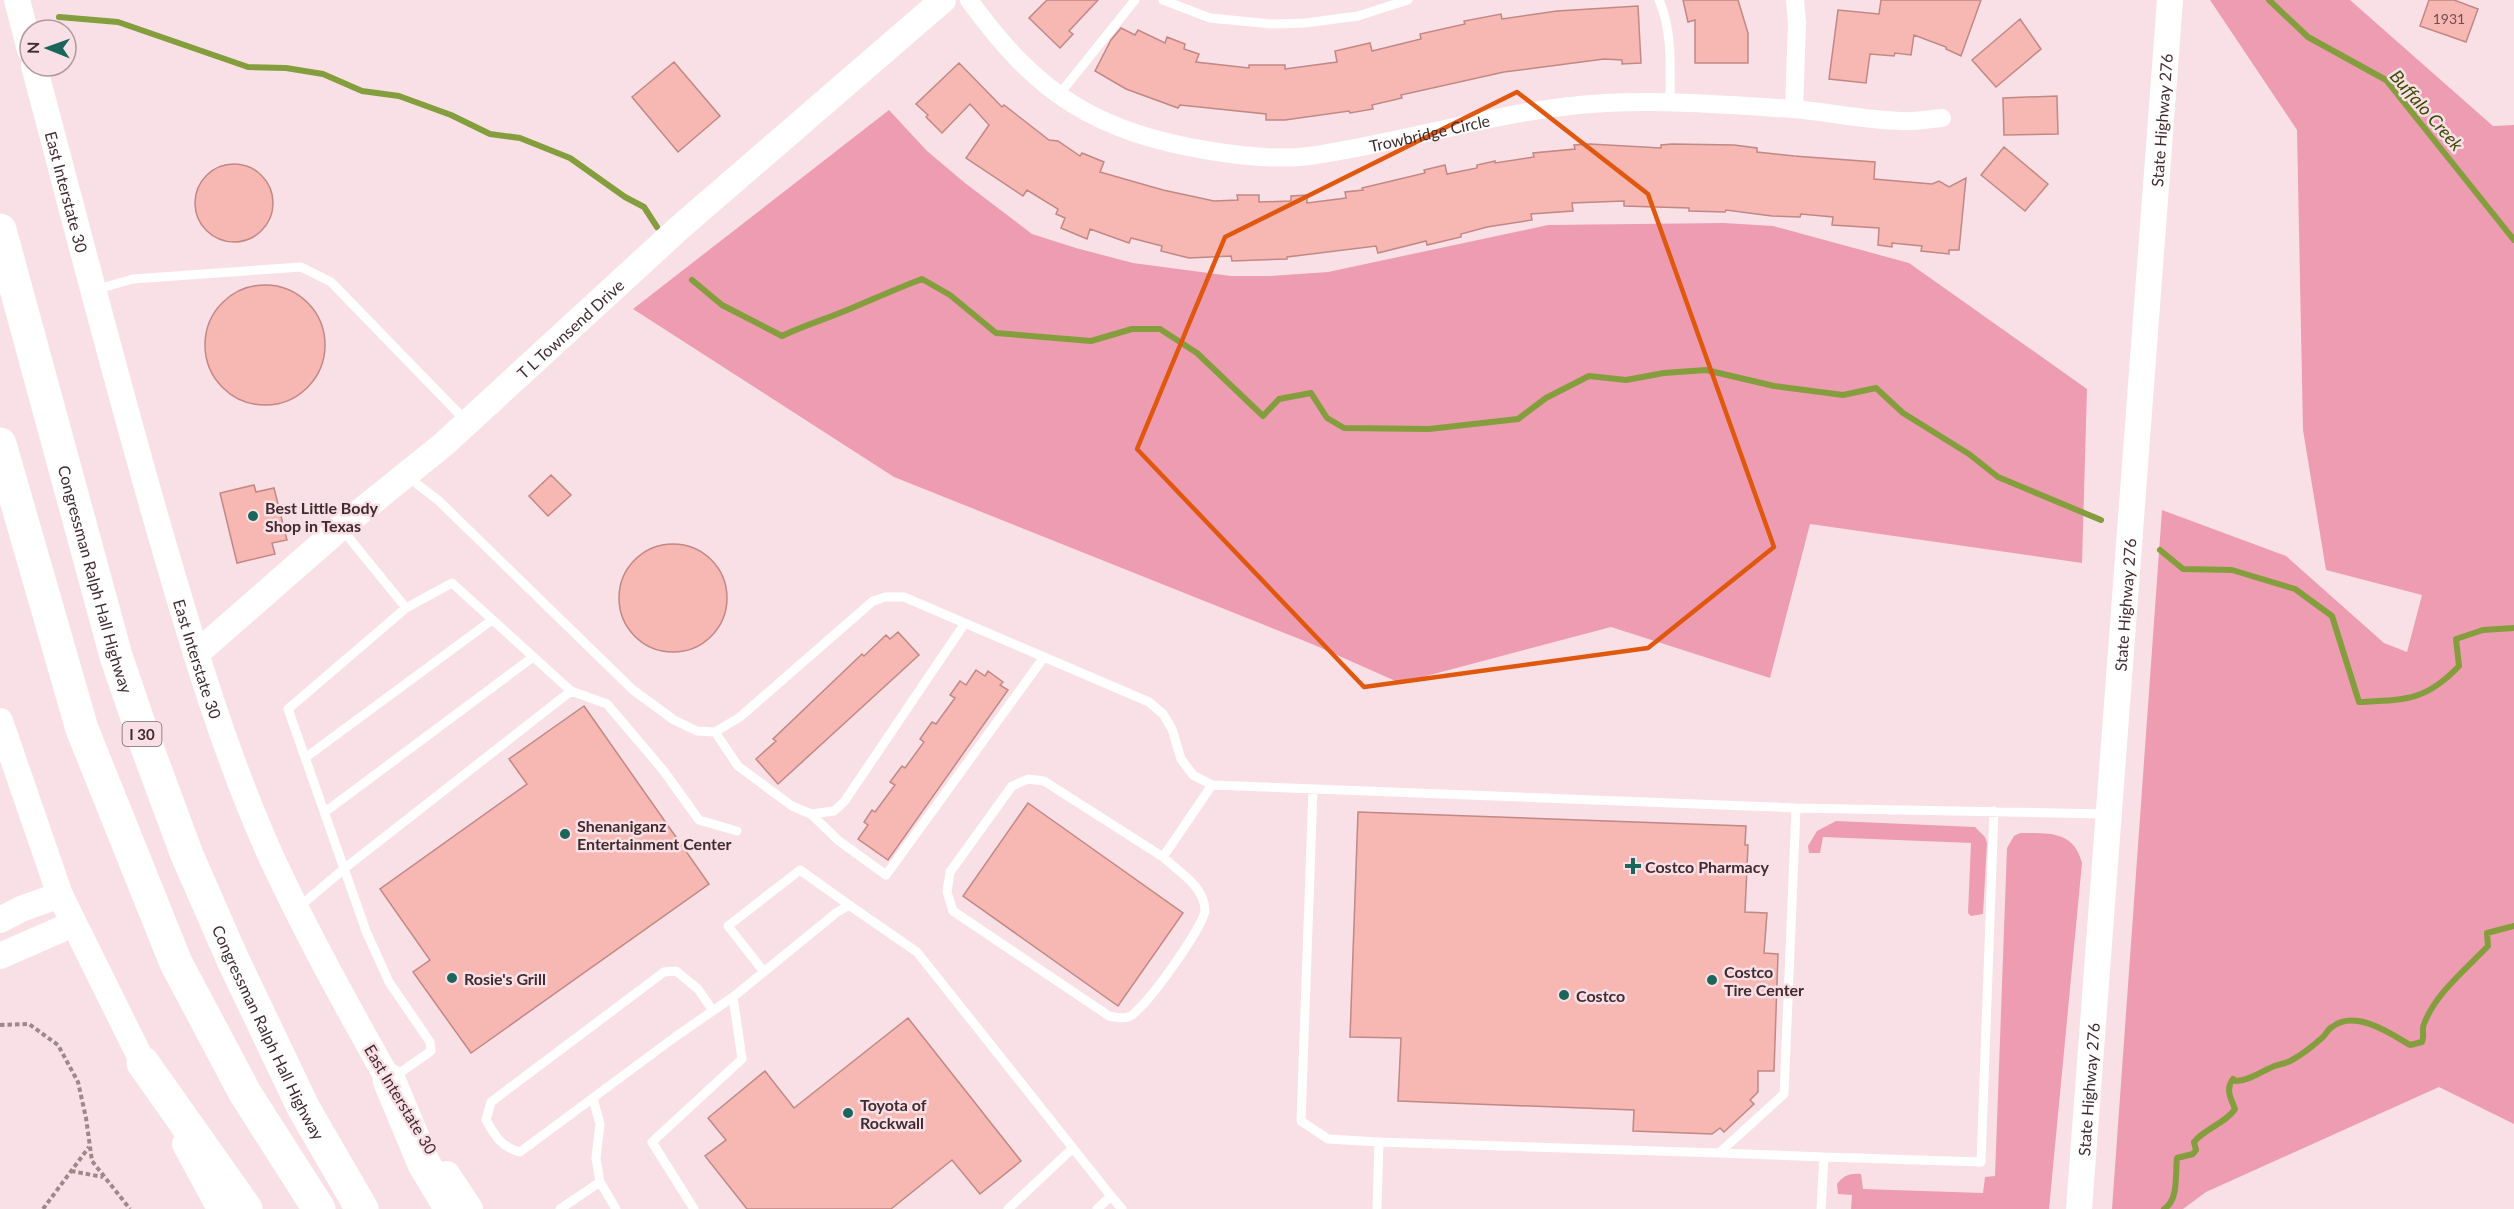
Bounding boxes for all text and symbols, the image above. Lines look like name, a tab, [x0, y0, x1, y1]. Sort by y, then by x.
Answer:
house number: 1931	[2433, 10, 2465, 27]
north arrow	[18, 18, 78, 78]
text: N	[23, 41, 42, 54]
street label: State Highway 276	[2146, 53, 2175, 187]
water label: Buffalo Creek	[2386, 65, 2469, 155]
street label: Trowbridge Circle	[1367, 110, 1491, 155]
street label: East Interstate 30	[42, 129, 92, 254]
street label: T L Townsend Drive	[513, 275, 627, 382]
street label: Congressman Ralph Hall Highway	[55, 463, 138, 696]
place label: Best Little Body Shop in Texas	[265, 498, 379, 535]
marker: Best Little Body Shop in Texas	[246, 509, 260, 523]
street label: State Highway 276	[2110, 537, 2139, 672]
street label: East Interstate 30	[170, 597, 226, 721]
road number: I 30	[122, 722, 162, 746]
place label: Shenaniganz Entertainment Center	[577, 816, 731, 853]
marker: Shenaniganz Entertainment Center	[558, 827, 572, 841]
place label: Costco Pharmacy	[1645, 857, 1769, 876]
marker: Costco Pharmacy	[1626, 859, 1640, 873]
street label: Congressman Ralph Hall Highway	[209, 922, 329, 1143]
place label: Costco Tire Center	[1724, 962, 1804, 999]
place label: Rosie's Grill	[464, 969, 546, 988]
marker: Rosie's Grill	[445, 971, 459, 985]
marker: Costco Tire Center	[1705, 973, 1719, 987]
place label: Costco	[1576, 986, 1625, 1005]
marker: Costco	[1557, 988, 1571, 1002]
street label: State Highway 276	[2074, 1022, 2102, 1157]
street label: East Interstate 30	[361, 1041, 441, 1157]
place label: Toyota of Rockwall	[860, 1095, 927, 1132]
marker: Toyota of Rockwall	[841, 1106, 855, 1120]

